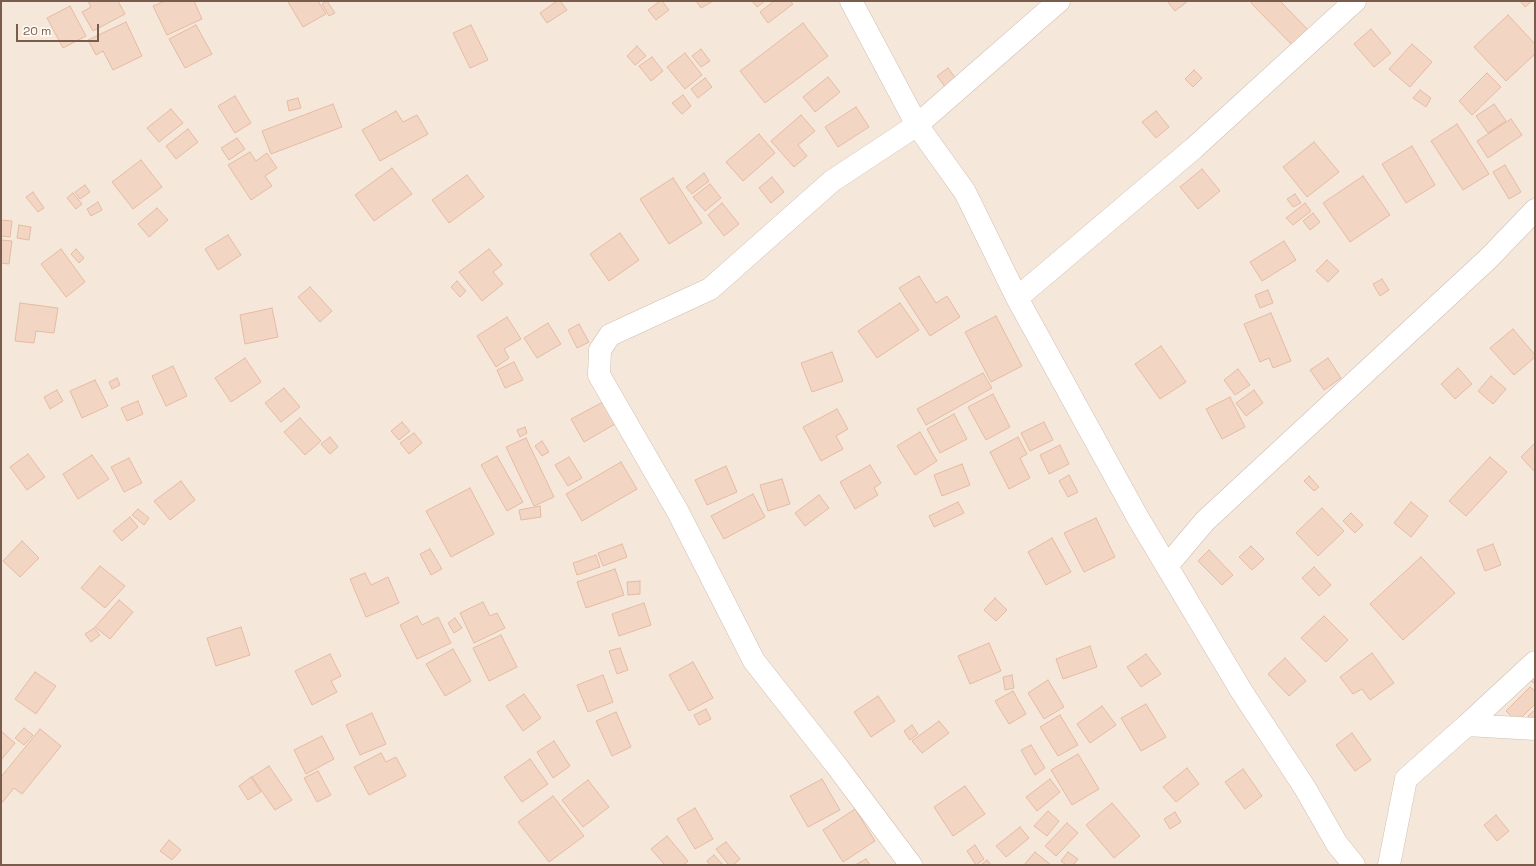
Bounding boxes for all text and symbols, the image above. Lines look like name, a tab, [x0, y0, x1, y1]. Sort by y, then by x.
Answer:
scale bar	[18, 16, 101, 42]
text: 20 m	[23, 23, 51, 39]

